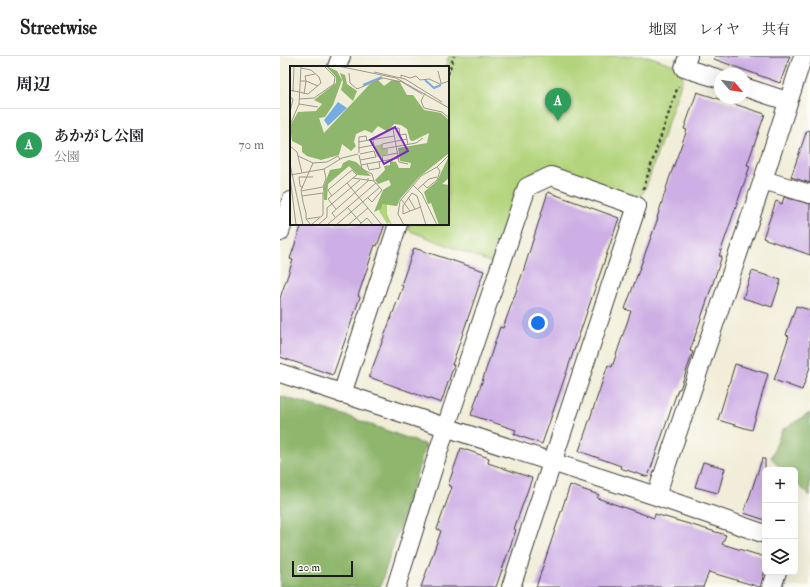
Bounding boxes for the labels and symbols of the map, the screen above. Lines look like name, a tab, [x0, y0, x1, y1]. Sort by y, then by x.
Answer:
inset map	[290, 66, 449, 225]
north arrow	[714, 68, 750, 104]
pin: A	[545, 88, 571, 121]
your location	[528, 313, 548, 333]
scale bar	[292, 559, 353, 578]

